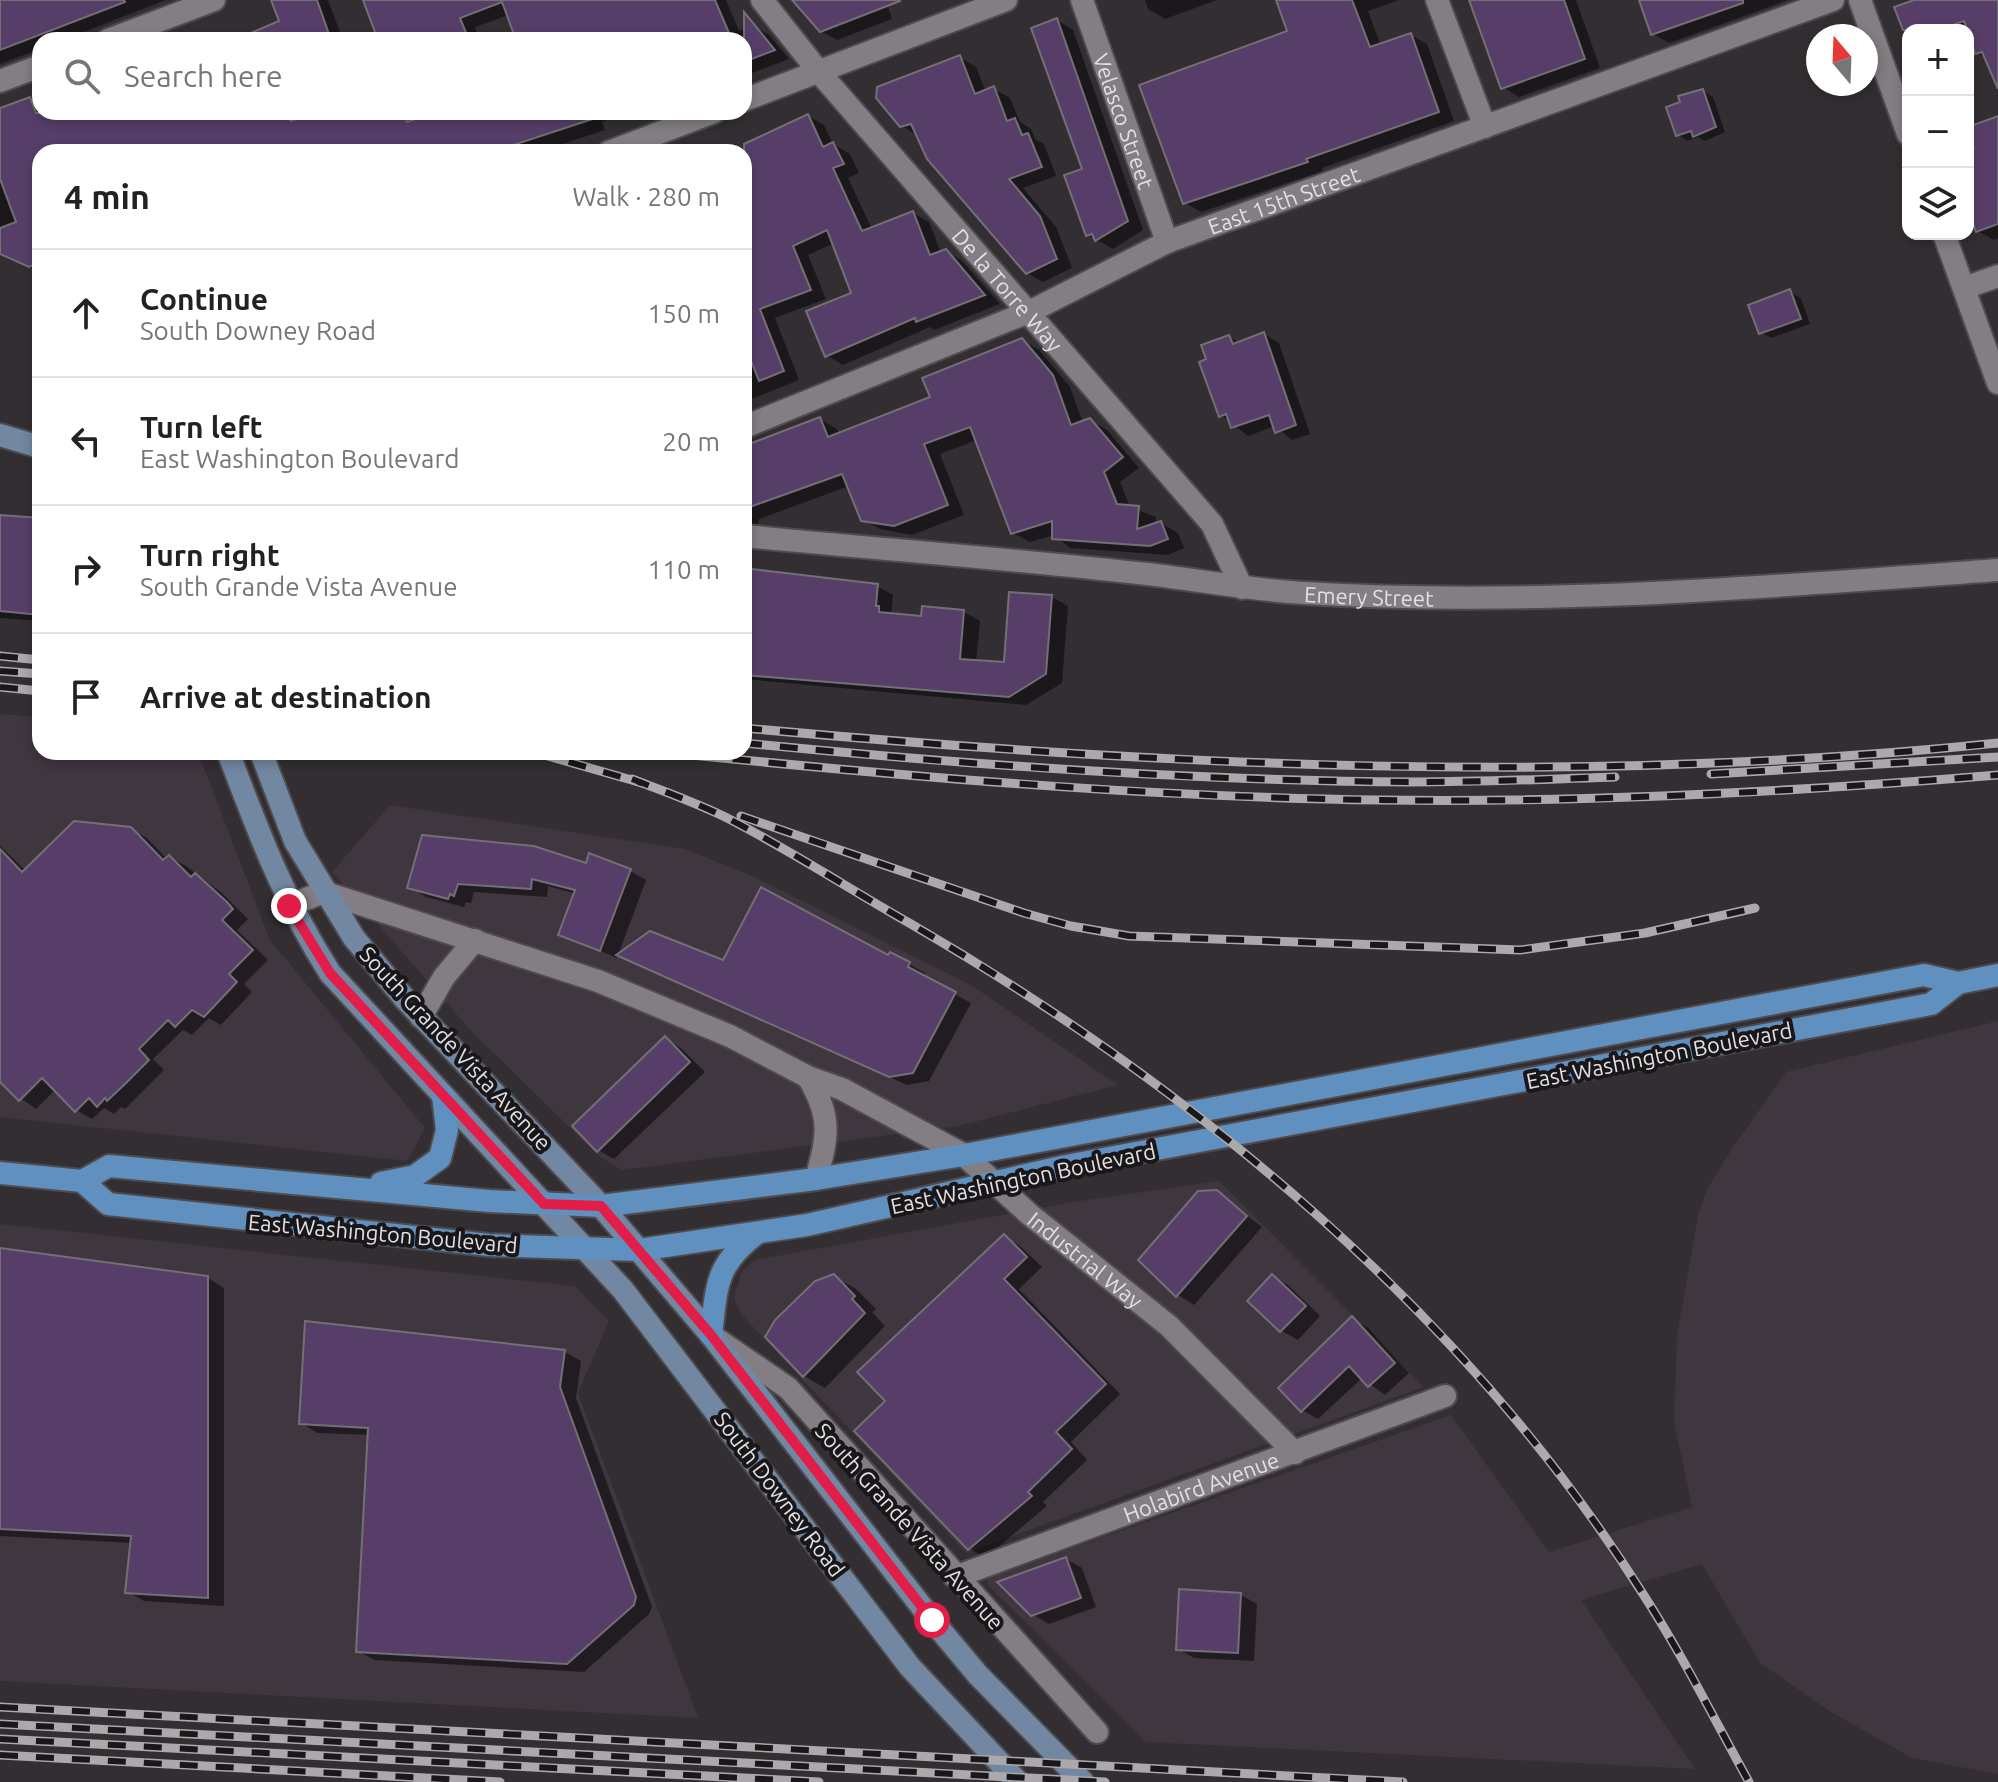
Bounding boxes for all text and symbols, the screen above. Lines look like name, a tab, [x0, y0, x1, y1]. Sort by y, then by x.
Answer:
north arrow	[1806, 24, 1878, 96]
map controls	[1902, 24, 1974, 240]
button: +	[1902, 24, 1974, 96]
search box	[32, 32, 752, 120]
street label: Velasco Street	[1089, 50, 1160, 192]
icon: search	[60, 54, 104, 98]
text: Search here	[124, 59, 283, 93]
button: −	[1902, 96, 1974, 168]
street label: East 15th Street	[1204, 161, 1363, 239]
button: layers	[1902, 168, 1974, 240]
text: 4 min	[64, 177, 150, 215]
text: Walk · 280 m	[572, 182, 720, 211]
street label: De la Torre Way	[948, 223, 1069, 356]
text: Continue	[140, 282, 268, 316]
icon: ahead	[64, 291, 108, 335]
text: 150 m	[648, 299, 720, 328]
text: South Downey Road	[140, 316, 376, 345]
text: Turn left	[140, 410, 262, 444]
icon: left	[64, 419, 108, 463]
text: 20 m	[662, 427, 720, 456]
text: East Washington Boulevard	[140, 444, 460, 473]
text: Turn right	[140, 538, 280, 572]
icon: right	[64, 547, 108, 591]
text: 110 m	[648, 555, 720, 584]
text: South Grande Vista Avenue	[140, 572, 458, 601]
street label: Emery Street	[1304, 581, 1434, 610]
icon: arrive	[64, 675, 108, 719]
text: Arrive at destination	[140, 680, 432, 714]
route end	[271, 888, 307, 924]
street label: South Grande Vista Avenue	[355, 941, 557, 1155]
street label: East Washington Boulevard	[1524, 1017, 1794, 1093]
street label: East Washington Boulevard	[888, 1138, 1158, 1218]
street label: Industrial Way	[1023, 1206, 1148, 1313]
street label: East Washington Boulevard	[247, 1209, 519, 1257]
street label: South Downey Road	[710, 1407, 850, 1581]
street label: South Grande Vista Avenue	[811, 1418, 1009, 1634]
street label: Holabird Avenue	[1120, 1446, 1282, 1526]
route start	[914, 1602, 950, 1638]

